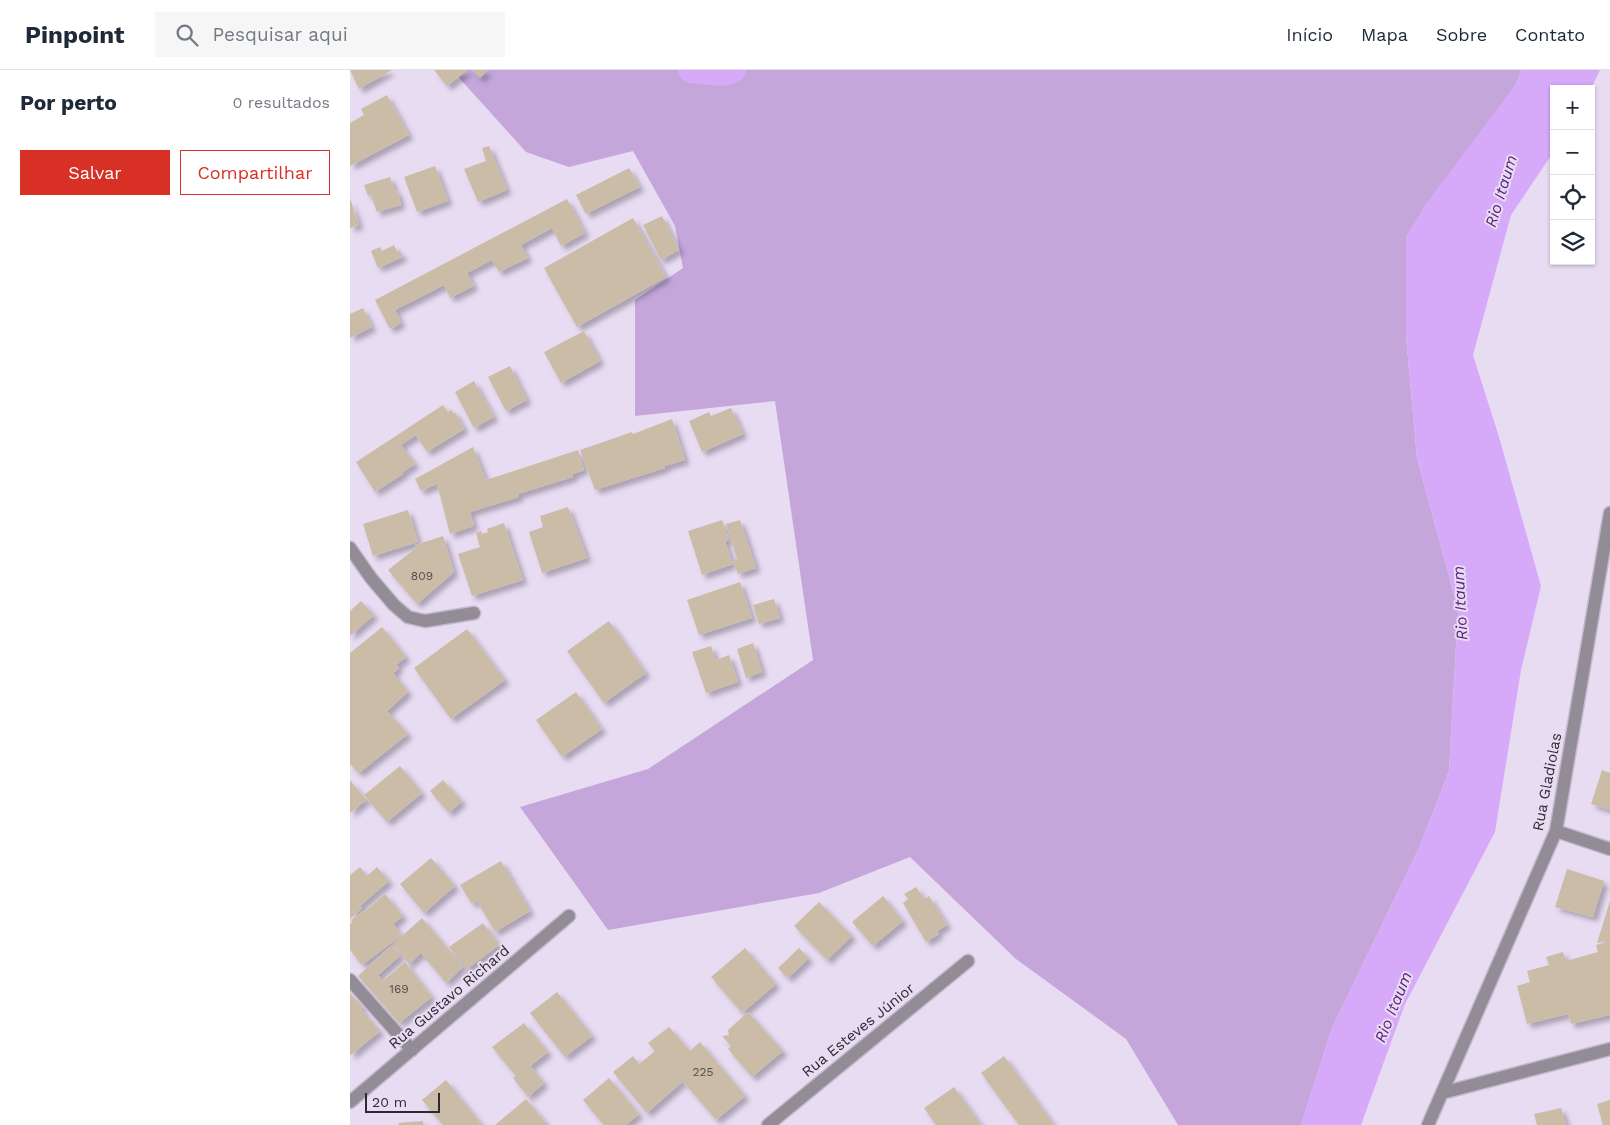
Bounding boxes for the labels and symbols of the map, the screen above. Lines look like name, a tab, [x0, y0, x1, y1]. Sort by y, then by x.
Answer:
water label: Rio Itaum	[1481, 153, 1521, 229]
water label: Rio Itaum	[1449, 565, 1471, 641]
house number: 809	[411, 569, 433, 583]
street label: Rua Gladiolas	[1529, 731, 1565, 833]
street label: Rua Gustavo Richard	[385, 941, 513, 1053]
water label: Rio Itaum	[1370, 969, 1416, 1045]
street label: Rua Esteves Júnior	[798, 979, 918, 1081]
house number: 169	[389, 982, 409, 996]
house number: 225	[693, 1065, 713, 1079]
scale bar	[365, 1090, 440, 1113]

